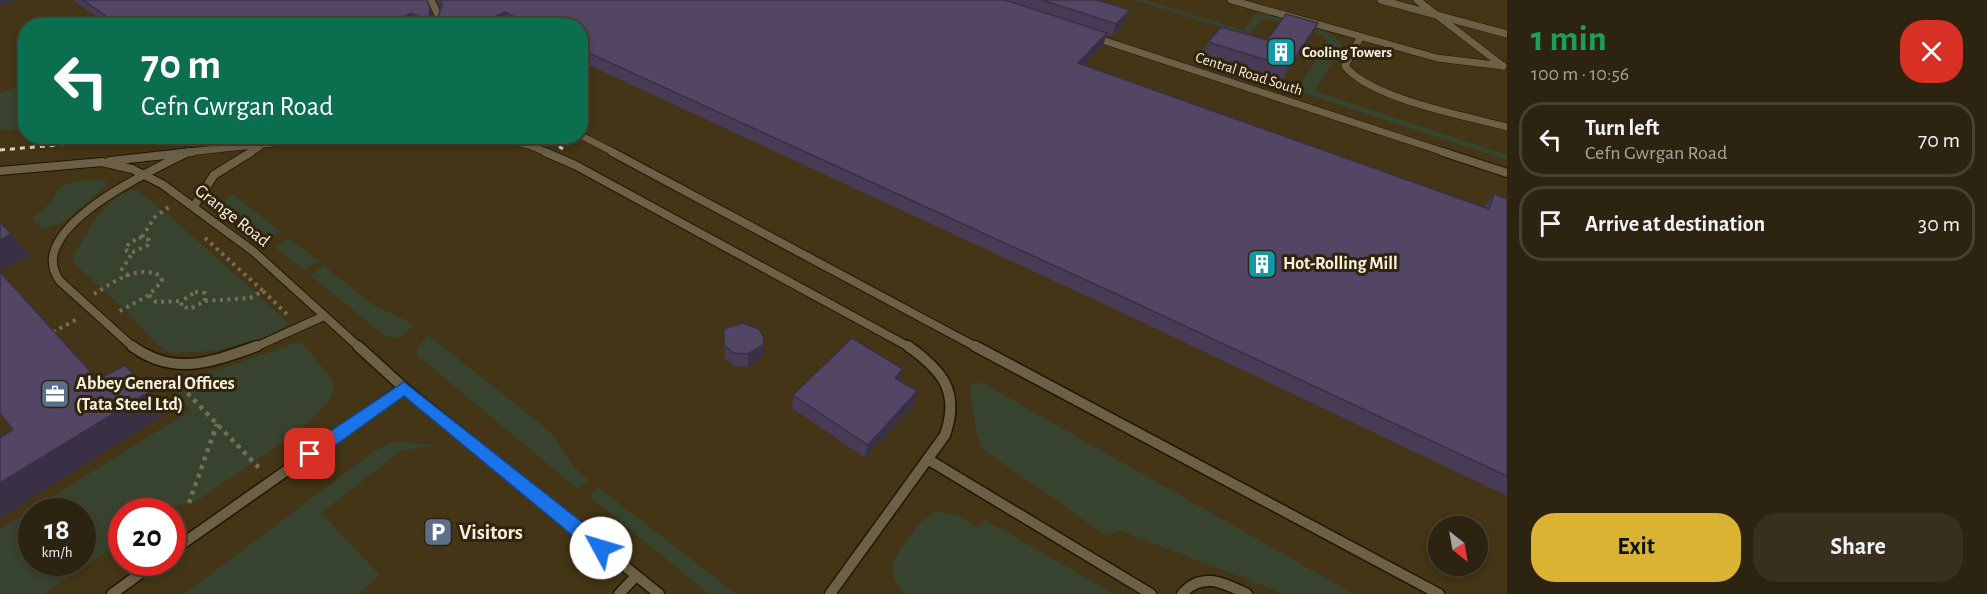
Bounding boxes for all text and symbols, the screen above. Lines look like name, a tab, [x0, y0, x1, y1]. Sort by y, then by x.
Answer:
button: close	[1900, 20, 1963, 83]
text: 1 min	[1531, 21, 1607, 57]
building icon: Cooling Towers	[1265, 36, 1297, 68]
icon: left	[42, 42, 120, 120]
text: 70 m	[141, 44, 221, 86]
place label: Cooling Towers	[1302, 45, 1392, 60]
street label: Central Road South	[1194, 50, 1304, 98]
text: 100 m · 10:56	[1531, 64, 1629, 84]
text: Cefn Gwrgan Road	[141, 93, 333, 120]
text: Turn left	[1585, 117, 1659, 139]
icon: left	[1534, 123, 1567, 156]
text: 70 m	[1918, 129, 1960, 151]
text: Cefn Gwrgan Road	[1585, 143, 1727, 163]
street label: Grange Road	[191, 181, 273, 251]
icon: arrive	[1534, 207, 1567, 240]
text: Arrive at destination	[1585, 213, 1765, 235]
text: 30 m	[1918, 213, 1960, 235]
building icon: Hot-Rolling Mill	[1246, 248, 1278, 280]
place label: Hot-Rolling Mill	[1283, 255, 1398, 273]
place label: Abbey General Offices (Tata Steel Ltd)	[76, 375, 235, 414]
office icon: Abbey General Offices (Tata Steel Ltd)	[39, 378, 71, 410]
pin	[284, 428, 335, 479]
icon: arrive	[293, 437, 326, 470]
speed limit sign: 20	[108, 498, 186, 576]
button: Exit	[1531, 513, 1741, 582]
button: Share	[1753, 513, 1963, 582]
text: 18	[44, 515, 70, 545]
parking icon: Visitors	[422, 516, 454, 548]
position arrow	[569, 516, 633, 580]
north arrow	[1428, 516, 1488, 576]
map controls	[1428, 516, 1488, 576]
place label: Visitors	[459, 522, 523, 543]
text: km/h	[42, 545, 72, 560]

